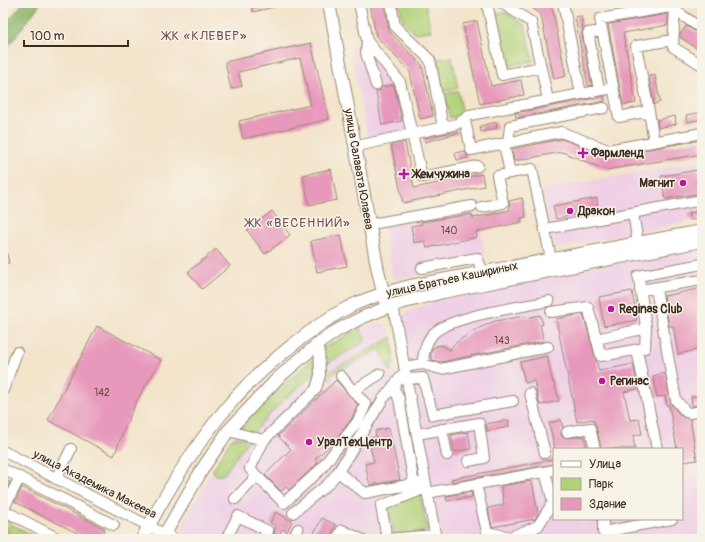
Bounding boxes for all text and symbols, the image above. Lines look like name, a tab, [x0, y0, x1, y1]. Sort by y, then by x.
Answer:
scale bar	[24, 22, 128, 48]
district label: ЖК «КЛЕВЕР»	[161, 28, 247, 44]
text: 100 m	[30, 29, 65, 44]
street label: улица Салавата Юлаева	[340, 106, 377, 231]
place label: Фармленд	[590, 146, 644, 161]
marker: Фармленд	[578, 148, 588, 158]
place label: Жемчужина	[411, 167, 470, 182]
marker: Жемчужина	[398, 168, 410, 180]
place label: Магнит	[639, 176, 676, 191]
marker: Магнит	[678, 178, 688, 188]
place label: Дракон	[577, 204, 615, 219]
marker: Дракон	[565, 206, 575, 216]
district label: ЖК «ВЕСЕННИЙ»	[243, 215, 351, 231]
house number: 140	[441, 225, 457, 237]
street label: улица Братьев Кашириных	[384, 258, 519, 301]
place label: Reginas Club	[619, 302, 683, 317]
marker: Reginas Club	[606, 304, 616, 314]
house number: 143	[494, 335, 510, 347]
place label: Регинас	[610, 374, 649, 389]
marker: Регинас	[597, 376, 607, 386]
house number: 142	[94, 387, 110, 399]
place label: УралТехЦентр	[317, 435, 393, 450]
marker: УралТехЦентр	[304, 437, 314, 447]
street label: улица Академика Макеева	[30, 446, 159, 522]
legend	[553, 448, 683, 520]
text: Улица	[589, 457, 621, 472]
text: Парк	[589, 477, 614, 492]
text: Здание	[589, 497, 626, 512]

